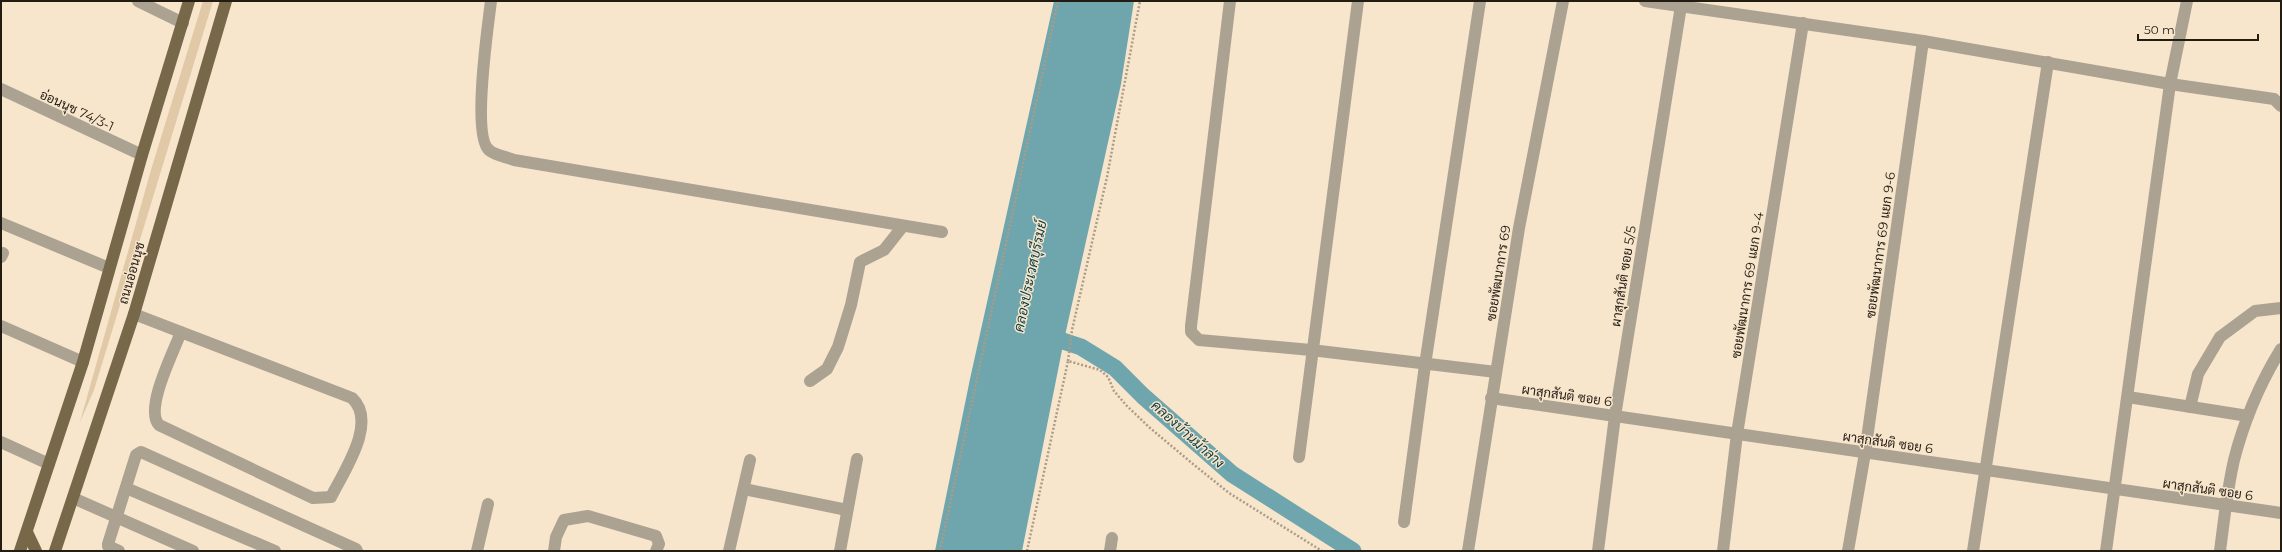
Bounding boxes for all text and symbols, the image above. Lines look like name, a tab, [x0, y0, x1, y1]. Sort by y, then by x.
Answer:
scale bar	[2138, 16, 2258, 42]
text: 50 m	[2144, 22, 2175, 37]
street label: อ่อนนุช 74/3-1	[37, 86, 117, 136]
street label: ซอยพัฒนาการ 69 แยก 9-6	[1862, 171, 1898, 319]
street label: ซอยพัฒนาการ 69 แยก 9-4	[1728, 210, 1767, 359]
water label: คลองประเวศบุรีรมย์	[1009, 217, 1052, 334]
street label: ซอยพัฒนาการ 69	[1482, 224, 1514, 322]
street label: ผาสุกสันติ ซอย 5/5	[1607, 224, 1641, 328]
street label: ถนนอ่อนนุช	[115, 240, 149, 306]
street label: ผาสุกสันติ ซอย 6	[1521, 381, 1613, 411]
water label: คลองบ้านม้าล่าง	[1148, 396, 1228, 472]
street label: ผาสุกสันติ ซอย 6	[1842, 428, 1934, 458]
street label: ผาสุกสันติ ซอย 6	[2162, 475, 2254, 505]

